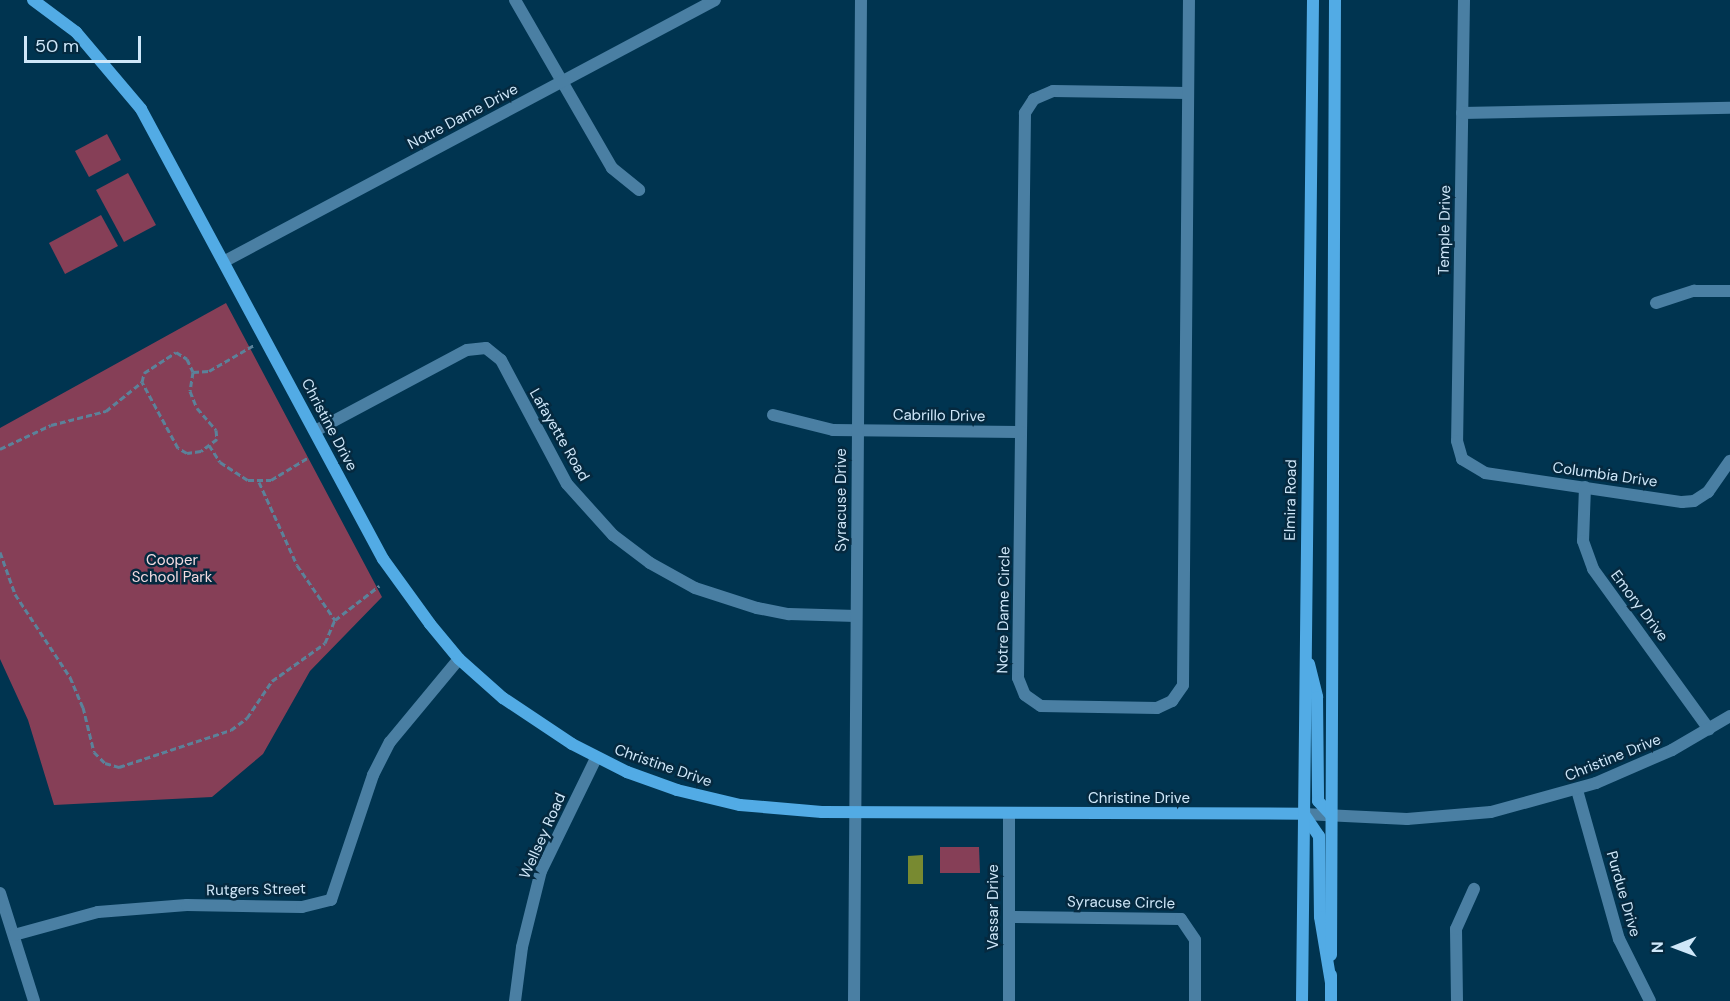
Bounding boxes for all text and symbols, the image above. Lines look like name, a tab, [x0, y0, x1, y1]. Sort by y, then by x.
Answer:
scale bar	[27, 24, 144, 62]
text: 50 m	[35, 34, 79, 58]
street label: Notre Dame Drive	[405, 80, 521, 154]
street label: Temple Drive	[1435, 185, 1455, 275]
street label: Christine Drive	[297, 376, 361, 474]
street label: Lafayette Road	[525, 386, 593, 484]
street label: Cabrillo Drive	[893, 406, 985, 426]
street label: Syracuse Drive	[833, 448, 851, 552]
street label: Elmira Road	[1281, 459, 1301, 541]
street label: Columbia Drive	[1551, 459, 1659, 491]
street label: Notre Dame Circle	[994, 546, 1014, 674]
park label: Cooper School Park	[132, 551, 212, 586]
street label: Emory Drive	[1606, 567, 1672, 645]
street label: Christine Drive	[1562, 731, 1664, 785]
street label: Christine Drive	[612, 741, 714, 791]
street label: Wellsey Road	[516, 790, 570, 882]
street label: Christine Drive	[1088, 790, 1190, 808]
street label: Purdue Drive	[1602, 849, 1644, 939]
street label: Vassar Drive	[985, 864, 1003, 950]
street label: Rutgers Street	[206, 880, 306, 900]
street label: Syracuse Circle	[1067, 893, 1175, 913]
north arrow	[1646, 917, 1706, 977]
text: N	[1647, 941, 1668, 953]

